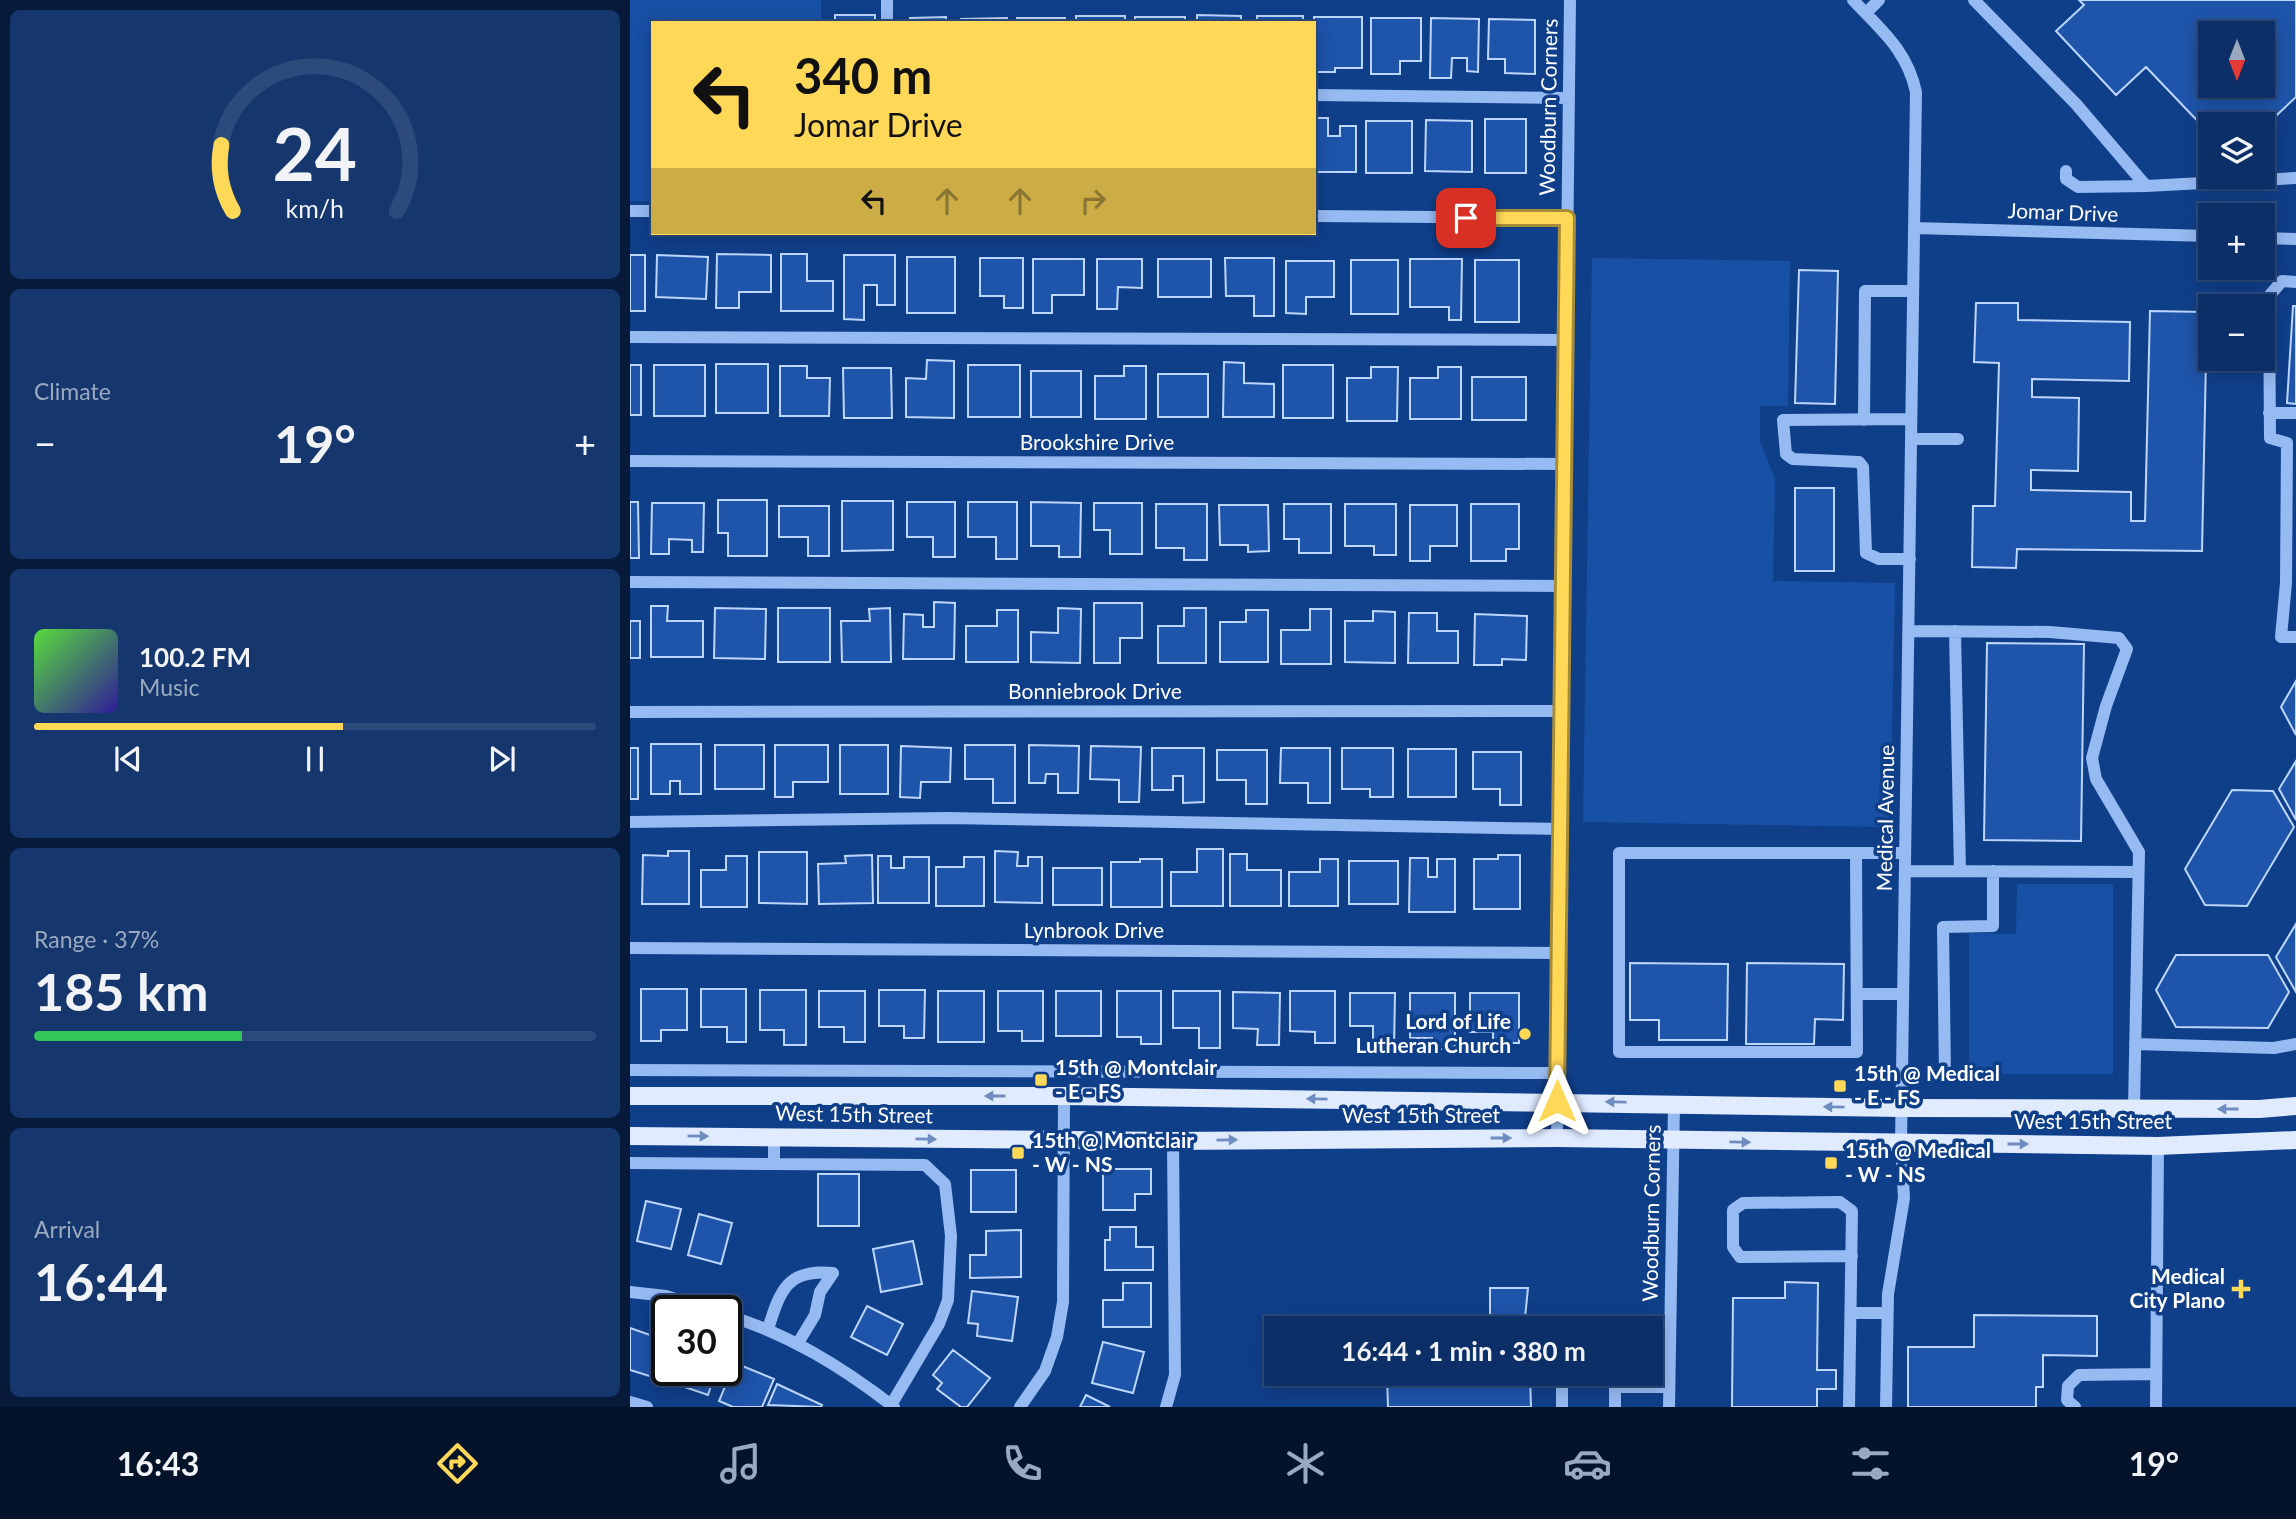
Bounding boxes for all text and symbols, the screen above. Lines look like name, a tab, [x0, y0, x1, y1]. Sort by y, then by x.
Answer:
street label: Woodburn Corners	[1533, 18, 1562, 196]
north arrow	[2198, 21, 2275, 98]
map controls	[2198, 21, 2275, 371]
text: 340 m	[794, 46, 932, 104]
icon: left	[679, 49, 770, 140]
text: Jomar Drive	[794, 105, 963, 144]
text: 24	[273, 109, 357, 197]
button: layers	[2198, 112, 2275, 189]
icon: left	[855, 182, 893, 220]
icon: ahead	[928, 182, 966, 220]
icon: ahead	[1001, 182, 1039, 220]
icon: right	[1074, 182, 1112, 220]
pin	[1436, 188, 1496, 248]
text: km/h	[286, 193, 344, 223]
street label: Jomar Drive	[2007, 197, 2119, 226]
icon: arrive	[1447, 199, 1485, 237]
button: +	[2198, 203, 2275, 280]
button: −	[2198, 294, 2275, 371]
text: Climate	[34, 377, 111, 405]
text: 19°	[274, 412, 356, 474]
text: −	[34, 420, 56, 466]
text: +	[574, 420, 596, 466]
street label: Brookshire Drive	[1020, 429, 1174, 454]
text: 100.2 FM	[139, 641, 251, 673]
text: Music	[139, 673, 199, 701]
street label: Bonniebrook Drive	[1008, 678, 1182, 703]
icon: previous	[109, 740, 147, 778]
icon: pause	[296, 740, 334, 778]
icon: next	[483, 740, 521, 778]
street label: Medical Avenue	[1871, 744, 1898, 892]
street label: Lynbrook Drive	[1024, 917, 1164, 942]
text: Range · 37%	[34, 925, 159, 953]
text: 185 km	[34, 960, 208, 1022]
place label: Lord of Life Lutheran Church	[1355, 1008, 1511, 1057]
marker: Lord of Life Lutheran Church	[1517, 1026, 1533, 1042]
place label: 15th @ Montclair - E - FS	[1055, 1054, 1217, 1103]
place label: 15th @ Medical - E - FS	[1854, 1060, 2000, 1109]
position arrow	[1520, 1064, 1594, 1138]
marker: 15th @ Montclair - E - FS	[1033, 1072, 1049, 1088]
marker: 15th @ Medical - E - FS	[1832, 1078, 1848, 1094]
one-way arrow	[984, 1090, 1006, 1102]
one-way arrow	[1306, 1093, 1328, 1104]
one-way arrow	[1604, 1097, 1626, 1108]
street label: West 15th Street	[775, 1100, 934, 1127]
one-way arrow	[1822, 1101, 1844, 1112]
street label: West 15th Street	[1342, 1102, 1500, 1127]
one-way arrow	[2217, 1103, 2239, 1115]
street label: West 15th Street	[2014, 1108, 2172, 1133]
street label: Woodburn Corners	[1636, 1124, 1665, 1302]
place label: 15th @ Montclair - W - NS	[1032, 1127, 1194, 1176]
one-way arrow	[687, 1131, 709, 1142]
one-way arrow	[1490, 1132, 1512, 1144]
one-way arrow	[915, 1133, 937, 1145]
one-way arrow	[1216, 1134, 1238, 1146]
one-way arrow	[1729, 1136, 1751, 1147]
place label: 15th @ Medical - W - NS	[1845, 1137, 1991, 1186]
one-way arrow	[2007, 1139, 2029, 1150]
marker: 15th @ Montclair - W - NS	[1010, 1145, 1026, 1161]
marker: 15th @ Medical - W - NS	[1823, 1155, 1839, 1171]
text: Arrival	[34, 1215, 100, 1243]
text: 16:44	[34, 1250, 168, 1312]
place label: Medical City Plano	[2130, 1263, 2225, 1312]
marker: Medical City Plano	[2231, 1279, 2251, 1299]
speed limit sign: 30	[651, 1295, 742, 1386]
text: 16:44 · 1 min · 380 m	[1341, 1335, 1586, 1367]
icon: directions	[433, 1439, 482, 1488]
icon: music	[716, 1439, 765, 1488]
icon: phone	[998, 1439, 1047, 1488]
icon: climate	[1281, 1439, 1330, 1488]
icon: car	[1563, 1439, 1612, 1488]
icon: filters	[1846, 1439, 1895, 1488]
text: 16:43	[117, 1444, 199, 1483]
text: 19°	[2129, 1444, 2179, 1483]

